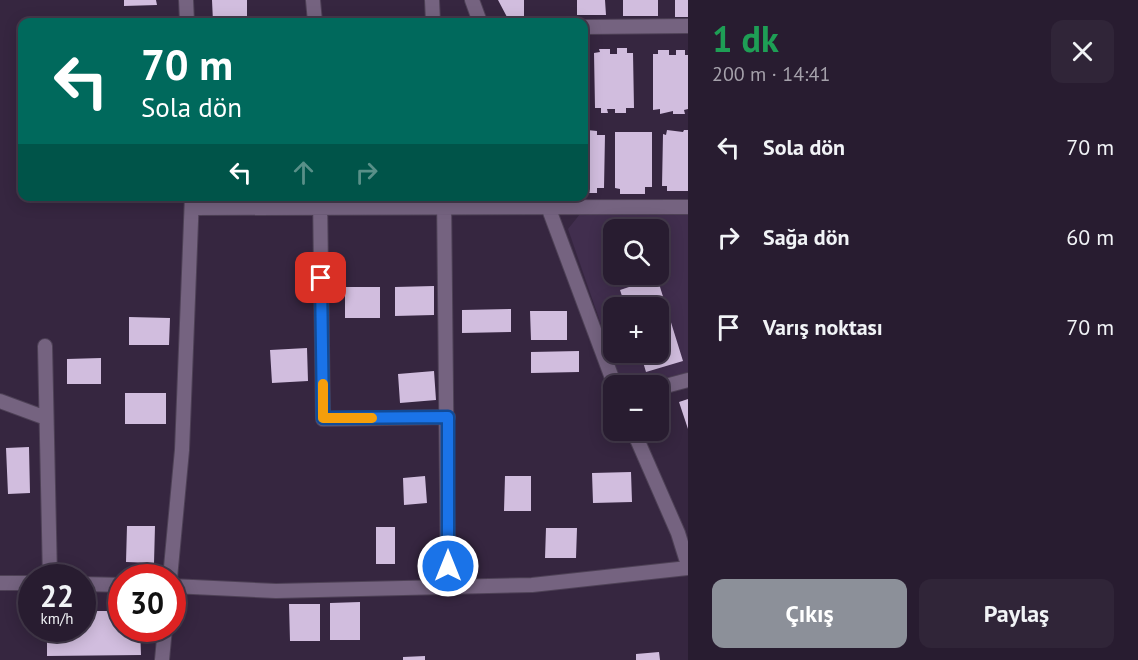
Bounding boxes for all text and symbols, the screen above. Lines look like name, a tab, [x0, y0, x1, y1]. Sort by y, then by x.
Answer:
text: 1 dk	[712, 15, 779, 62]
button: close	[1051, 20, 1114, 83]
text: 70 m	[141, 37, 233, 92]
icon: left	[42, 42, 120, 120]
text: 200 m · 14:41	[712, 61, 830, 87]
text: Sola dön	[141, 90, 242, 124]
icon: left	[712, 131, 745, 164]
text: Sola dön	[763, 133, 845, 161]
text: 70 m	[1066, 133, 1114, 161]
icon: left	[224, 156, 257, 189]
icon: ahead	[287, 156, 320, 189]
icon: right	[350, 156, 383, 189]
map controls	[603, 219, 669, 441]
button: search	[603, 219, 669, 285]
icon: right	[712, 221, 745, 254]
text: Sağa dön	[763, 223, 850, 251]
text: 60 m	[1066, 223, 1114, 251]
pin	[295, 252, 346, 303]
icon: arrive	[304, 261, 337, 294]
button: +	[603, 297, 669, 363]
icon: arrive	[712, 311, 745, 344]
text: Varış noktası	[763, 313, 883, 341]
text: 70 m	[1066, 313, 1114, 341]
button: −	[603, 375, 669, 441]
position arrow	[416, 534, 480, 598]
speed limit sign: 30	[108, 564, 186, 642]
text: 22	[40, 576, 74, 615]
button: Çıkış	[712, 579, 907, 648]
button: Paylaş	[919, 579, 1114, 648]
text: km/h	[41, 609, 73, 628]

